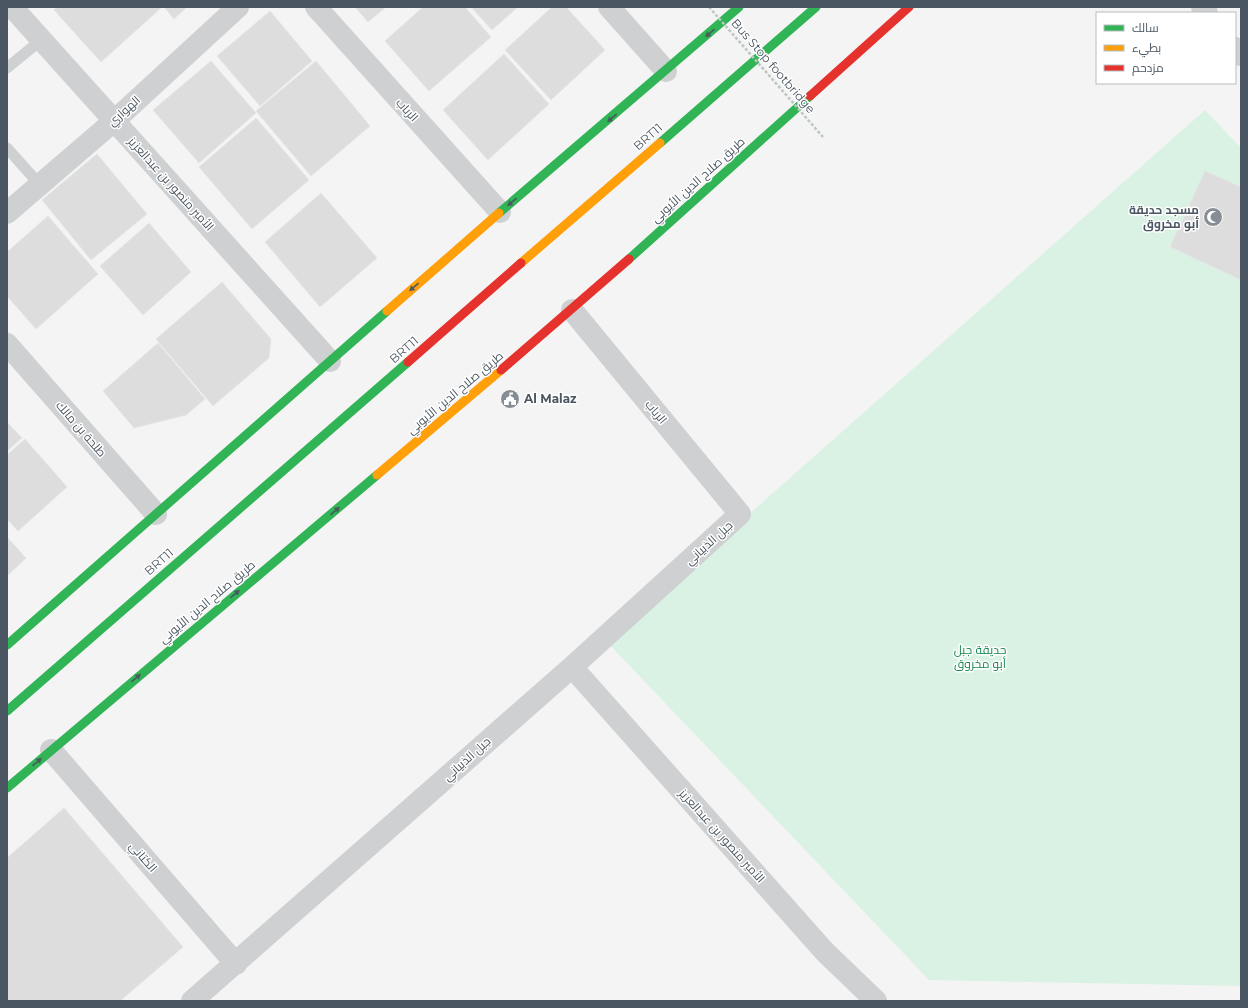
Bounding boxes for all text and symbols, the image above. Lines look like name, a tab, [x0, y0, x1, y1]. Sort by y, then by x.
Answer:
legend	[1096, 12, 1236, 84]
street label: Bus Stop footbridge	[728, 15, 819, 116]
text: سالك	[1132, 20, 1159, 35]
one-way arrow	[705, 28, 715, 37]
text: بطيء	[1132, 40, 1161, 58]
text: مزدحم	[1132, 60, 1164, 76]
street label: الهواري	[104, 92, 145, 131]
street label: الرباب	[393, 95, 422, 124]
one-way arrow	[606, 113, 617, 122]
street label: BRT11	[630, 120, 665, 153]
street label: الأمير منصور بن عبدالعزيز	[125, 133, 217, 234]
street label: طريق صلاح الدين الأيوبي	[648, 133, 750, 228]
one-way arrow	[507, 197, 518, 206]
place label: مسجد حديقة أبو مخروق	[1129, 202, 1199, 232]
mosque icon: مسجد حديقة أبو مخروق	[1202, 206, 1224, 228]
one-way arrow	[410, 282, 419, 291]
street label: BRT11	[386, 333, 421, 366]
street label: طريق صلاح الدين الأيوبي	[403, 348, 508, 440]
public building icon: Al Malaz	[499, 388, 521, 410]
place label: Al Malaz	[523, 391, 577, 406]
street label: الرباب	[642, 397, 671, 427]
street label: طلحة بن مالك	[53, 398, 110, 460]
one-way arrow	[329, 506, 340, 515]
street label: جبل الذبياني	[682, 517, 738, 570]
street label: BRT11	[141, 545, 176, 578]
street label: طريق صلاح الدين الأيوبي	[155, 557, 260, 649]
one-way arrow	[230, 590, 241, 599]
park label: حديقة جبل أبو مخروق	[954, 642, 1006, 671]
one-way arrow	[131, 674, 141, 683]
street label: جبل الذبياني	[440, 733, 496, 786]
one-way arrow	[31, 758, 42, 767]
street label: الأمير منصور بن عبدالعزيز	[676, 785, 768, 886]
street label: الكتاني	[124, 838, 161, 877]

